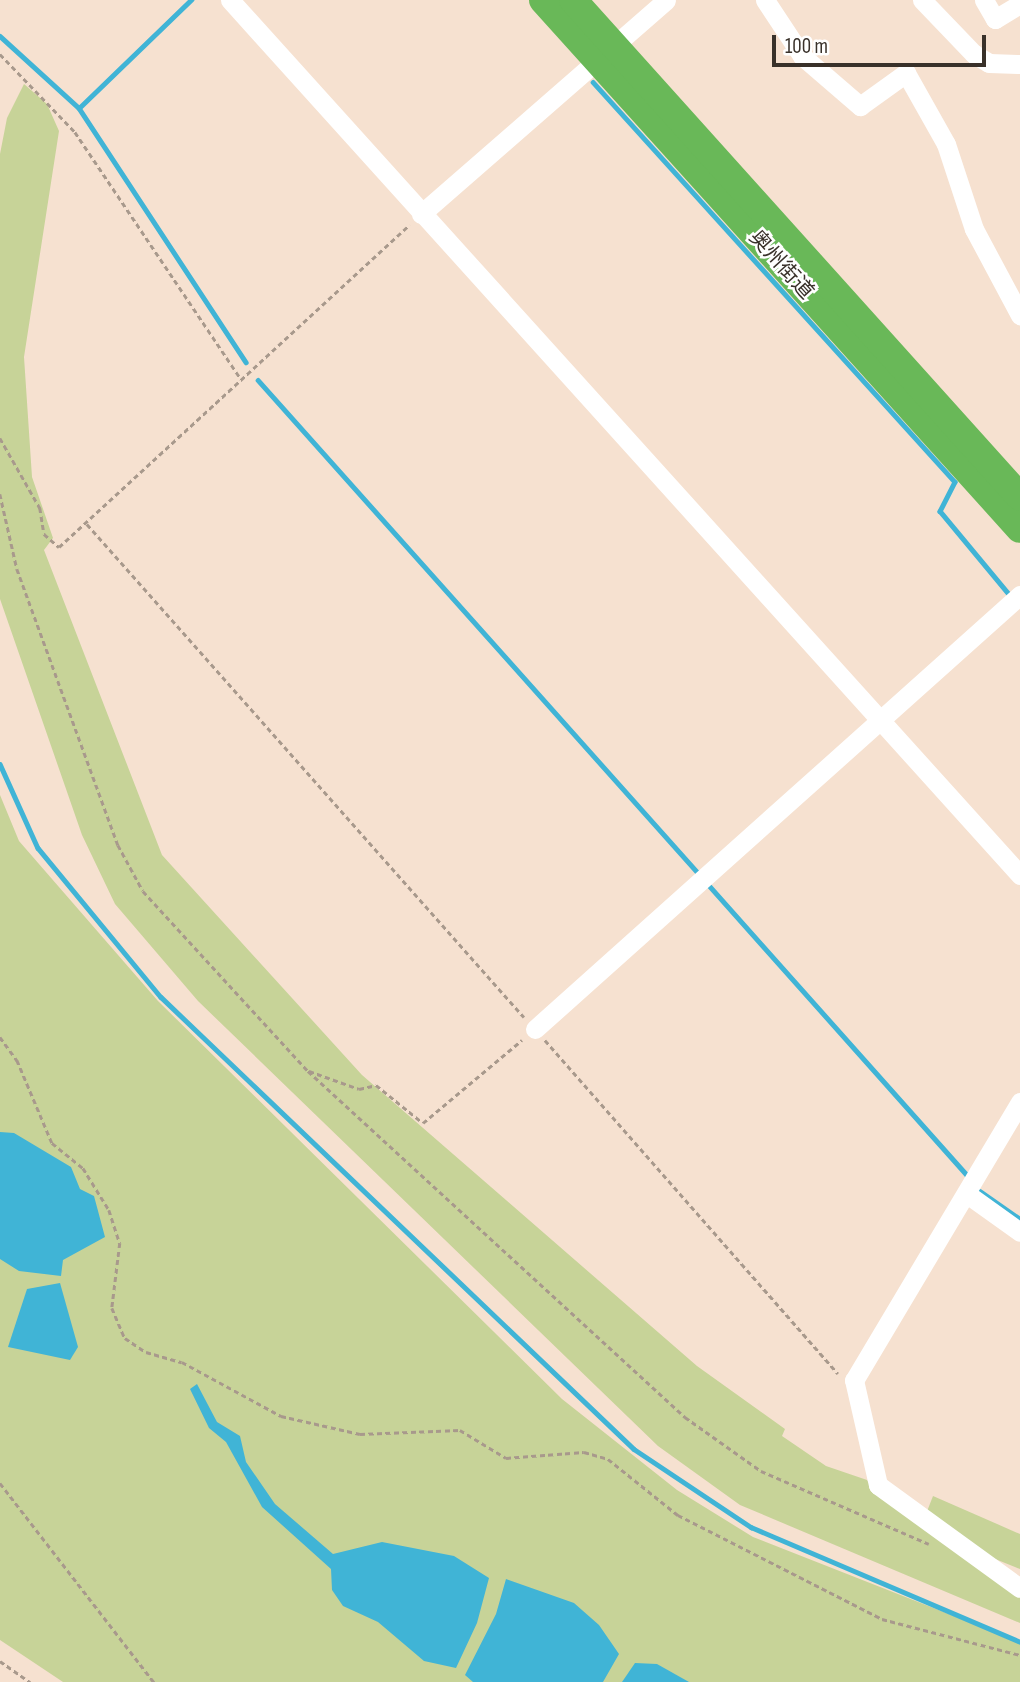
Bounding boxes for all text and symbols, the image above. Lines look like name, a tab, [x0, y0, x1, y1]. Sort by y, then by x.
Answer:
scale bar	[775, 21, 988, 65]
text: 100 m	[785, 34, 828, 59]
street label: 奥州街道	[744, 225, 818, 305]

